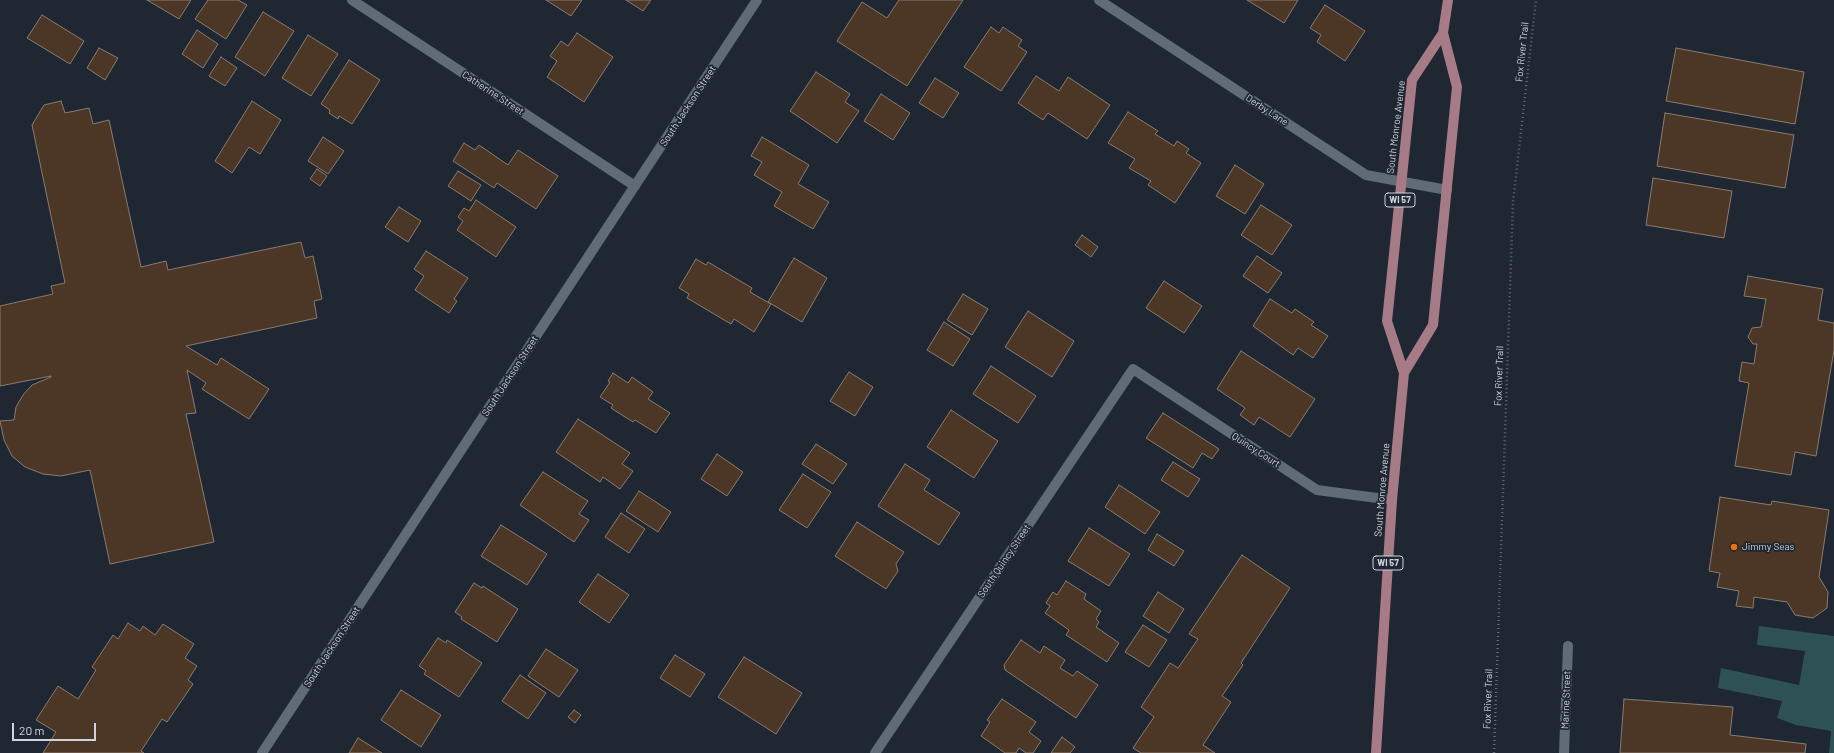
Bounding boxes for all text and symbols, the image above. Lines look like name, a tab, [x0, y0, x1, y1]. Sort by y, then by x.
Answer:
street label: Fox River Trail	[1513, 21, 1531, 83]
street label: South Jackson Street	[657, 63, 719, 149]
street label: Catherine Street	[460, 68, 526, 118]
street label: South Monroe Avenue	[1384, 80, 1408, 174]
street label: Derby Lane	[1243, 92, 1291, 128]
road number: WI 57	[1385, 193, 1415, 207]
street label: South Jackson Street	[479, 333, 541, 419]
street label: Fox River Trail	[1492, 346, 1506, 406]
street label: Quincy Court	[1230, 430, 1282, 470]
street label: South Monroe Avenue	[1372, 443, 1392, 537]
street label: South Quincy Street	[975, 522, 1033, 600]
place label: Jimmy Seas	[1742, 541, 1794, 553]
marker: Jimmy Seas	[1729, 542, 1739, 552]
road number: WI 57	[1373, 556, 1403, 570]
street label: South Jackson Street	[301, 604, 363, 690]
street label: Fox River Trail	[1481, 669, 1495, 729]
street label: Marine Street	[1559, 671, 1573, 729]
scale bar	[14, 715, 98, 741]
text: 20 m	[19, 723, 45, 737]

